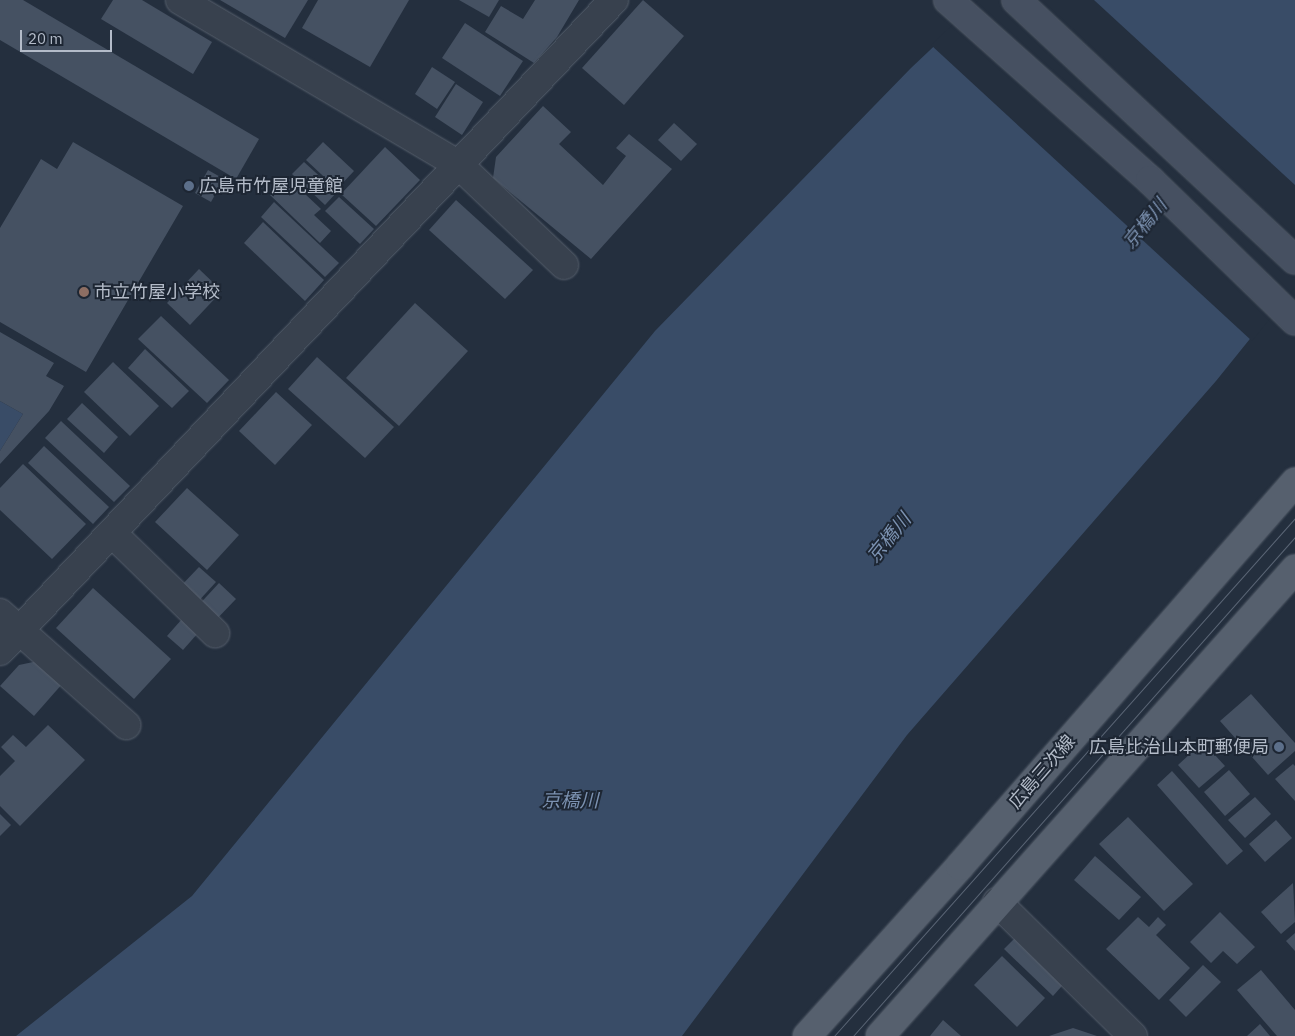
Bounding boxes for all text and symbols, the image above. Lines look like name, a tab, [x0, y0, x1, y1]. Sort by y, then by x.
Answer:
scale bar	[22, 20, 115, 52]
text: 20 m	[28, 29, 63, 48]
place label: 広島市竹屋児童館	[199, 175, 343, 197]
marker: 広島市竹屋児童館	[183, 180, 195, 192]
water label: 京橋川	[1118, 195, 1172, 253]
place label: 市立竹屋小学校	[94, 281, 220, 303]
marker: 市立竹屋小学校	[78, 286, 90, 298]
water label: 京橋川	[862, 509, 916, 567]
street label: 広島三次線	[1004, 731, 1080, 813]
place label: 広島比治山本町郵便局	[1089, 736, 1269, 758]
marker: 広島比治山本町郵便局	[1273, 741, 1285, 753]
water label: 京橋川	[542, 790, 598, 812]

